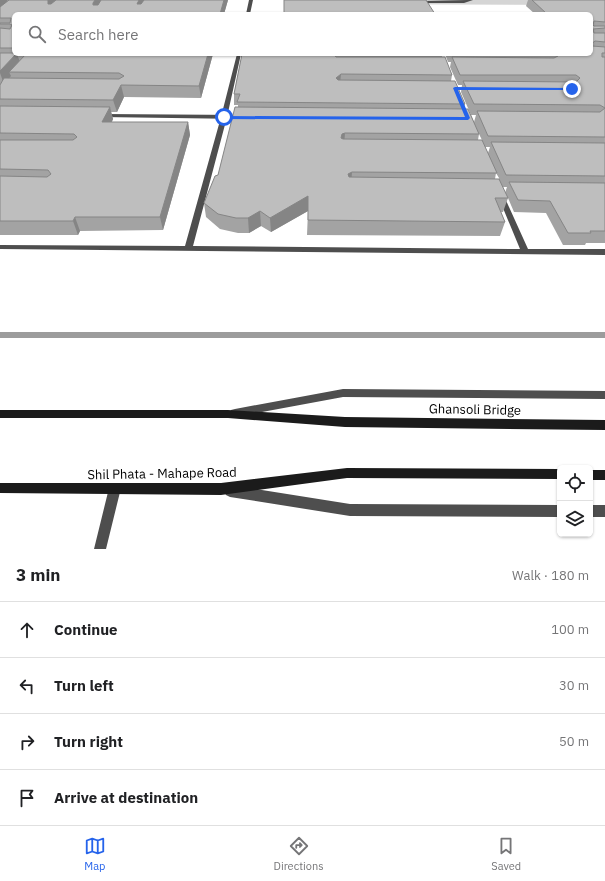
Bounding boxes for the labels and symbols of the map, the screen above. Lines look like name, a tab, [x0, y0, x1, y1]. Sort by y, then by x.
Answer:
route end	[563, 80, 581, 98]
route start	[215, 108, 233, 126]
street label: Ghansoli Bridge	[429, 400, 521, 419]
street label: Shil Phata - Mahape Road	[87, 464, 237, 483]

